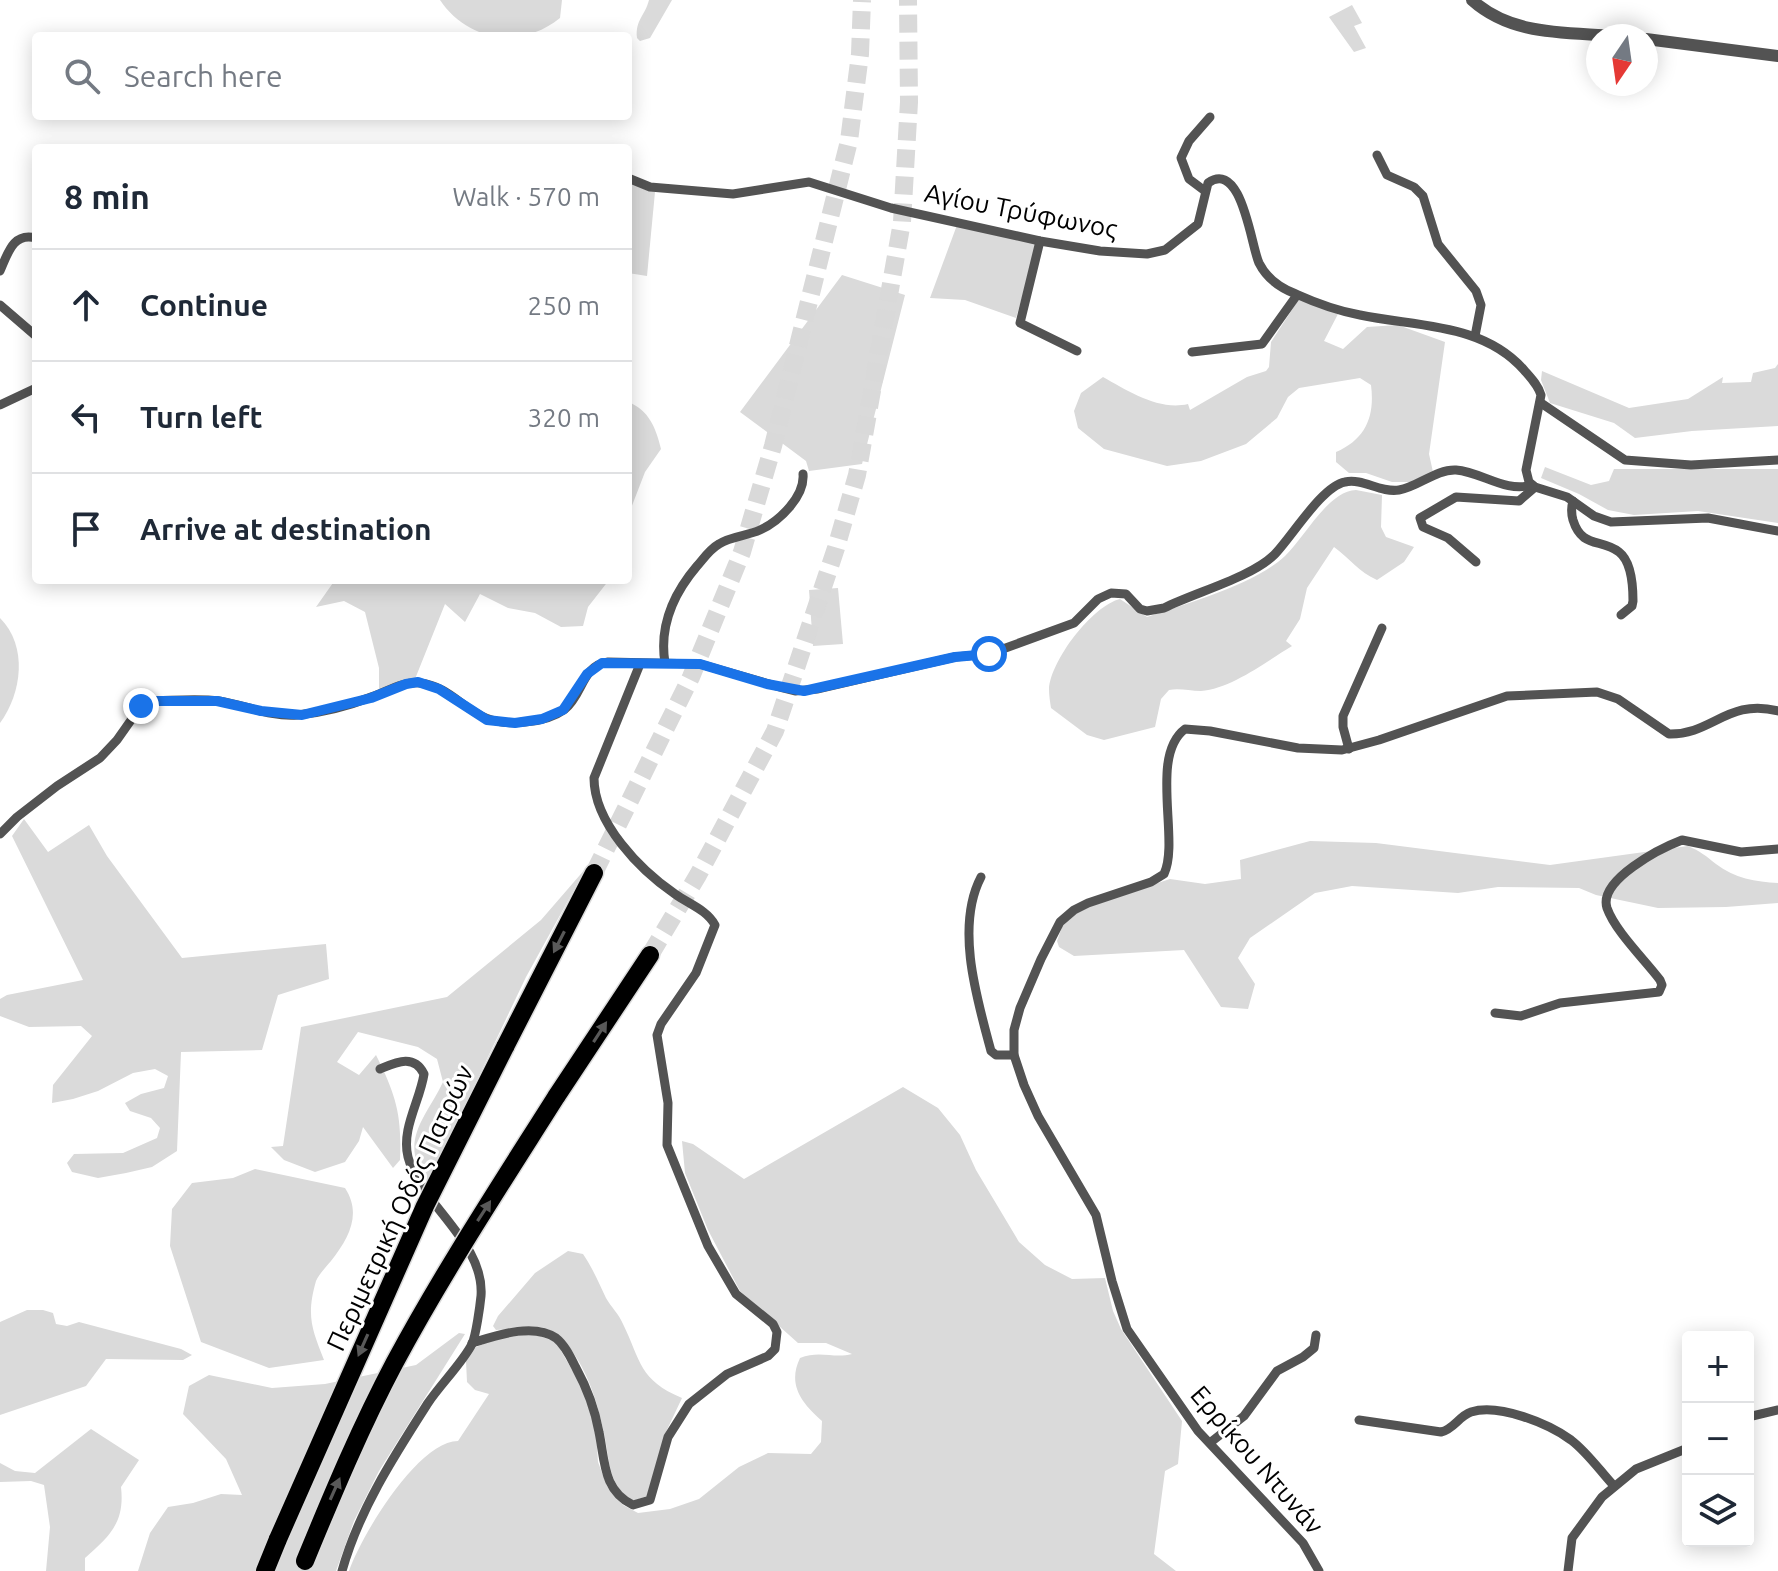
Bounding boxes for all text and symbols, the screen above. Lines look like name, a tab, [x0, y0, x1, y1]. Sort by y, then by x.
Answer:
north arrow	[1586, 24, 1658, 96]
search box	[32, 32, 632, 120]
icon: search	[60, 54, 104, 98]
text: Search here	[124, 59, 283, 93]
text: 8 min	[64, 177, 150, 215]
street label: Αγίου Τρύφωνος	[922, 178, 1120, 244]
text: Walk · 570 m	[452, 182, 600, 211]
icon: ahead	[64, 283, 108, 327]
text: Continue	[140, 288, 268, 322]
text: 250 m	[528, 291, 600, 320]
icon: left	[64, 395, 108, 439]
text: Turn left	[140, 400, 262, 434]
text: 320 m	[528, 403, 600, 432]
icon: arrive	[64, 507, 108, 551]
text: Arrive at destination	[140, 512, 432, 546]
route start	[971, 636, 1007, 672]
route end	[123, 688, 159, 724]
one-way arrow	[552, 931, 566, 954]
one-way arrow	[592, 1021, 606, 1043]
street label: Περιμετρική Οδός Πατρών	[321, 1060, 480, 1355]
one-way arrow	[476, 1200, 491, 1221]
map controls	[1682, 1331, 1754, 1547]
button: +	[1682, 1331, 1754, 1403]
one-way arrow	[356, 1333, 369, 1357]
street label: Ερρίκου Ντυνάν	[1185, 1380, 1330, 1540]
button: −	[1682, 1403, 1754, 1475]
button: layers	[1682, 1475, 1754, 1547]
one-way arrow	[328, 1477, 342, 1501]

